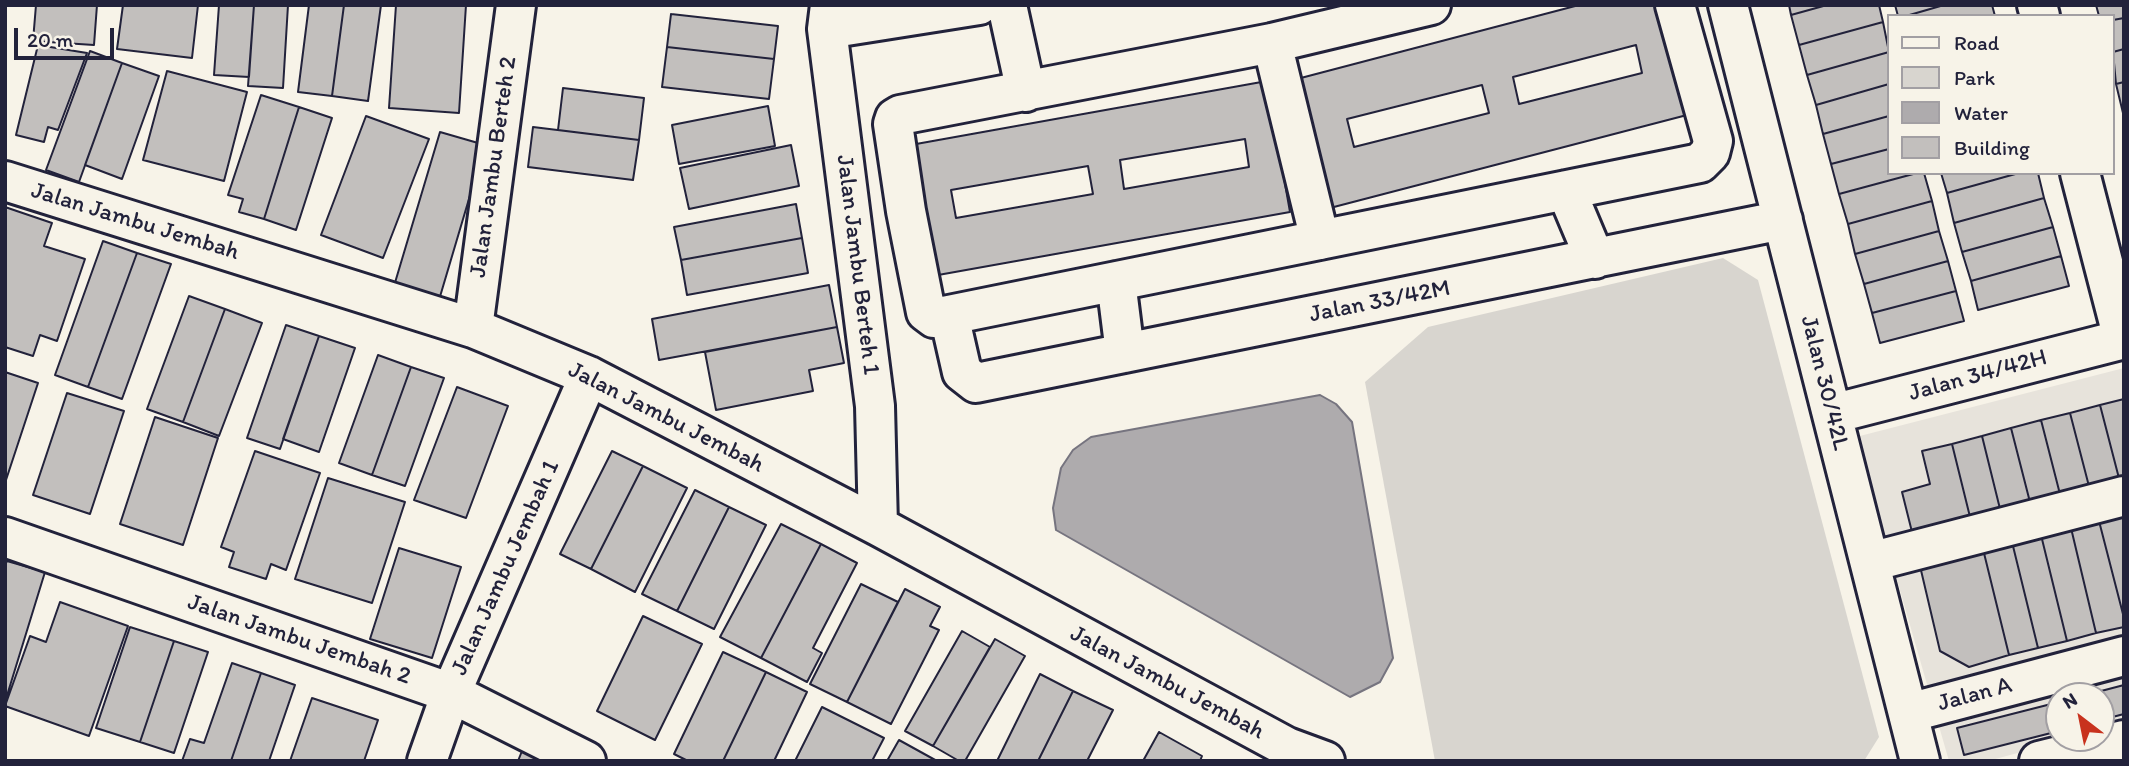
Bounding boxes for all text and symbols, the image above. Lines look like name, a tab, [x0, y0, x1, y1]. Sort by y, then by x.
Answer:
scale bar	[18, 14, 117, 58]
legend	[1888, 14, 2115, 175]
text: 20 m	[27, 27, 73, 52]
text: Road	[1954, 30, 1999, 55]
street label: Jalan Jambu Berteh 2	[464, 55, 524, 279]
text: Park	[1954, 65, 1995, 90]
text: Water	[1954, 100, 2008, 125]
text: Building	[1954, 135, 2030, 160]
street label: Jalan Jambu Berteh 1	[829, 153, 885, 377]
street label: Jalan Jambu Jembah	[28, 177, 242, 267]
street label: Jalan 33/42M	[1307, 274, 1453, 330]
street label: Jalan 30/42L	[1793, 313, 1855, 453]
street label: Jalan 34/42H	[1906, 344, 2050, 408]
street label: Jalan Jambu Jembah	[563, 356, 769, 480]
street label: Jalan Jambu Jembah 1	[446, 456, 566, 680]
street label: Jalan Jambu Jembah 2	[184, 588, 414, 692]
street label: Jalan Jambu Jembah	[1065, 620, 1269, 746]
street label: Jalan A	[1935, 671, 2015, 719]
north arrow	[2045, 682, 2115, 752]
text: N	[2058, 687, 2081, 714]

